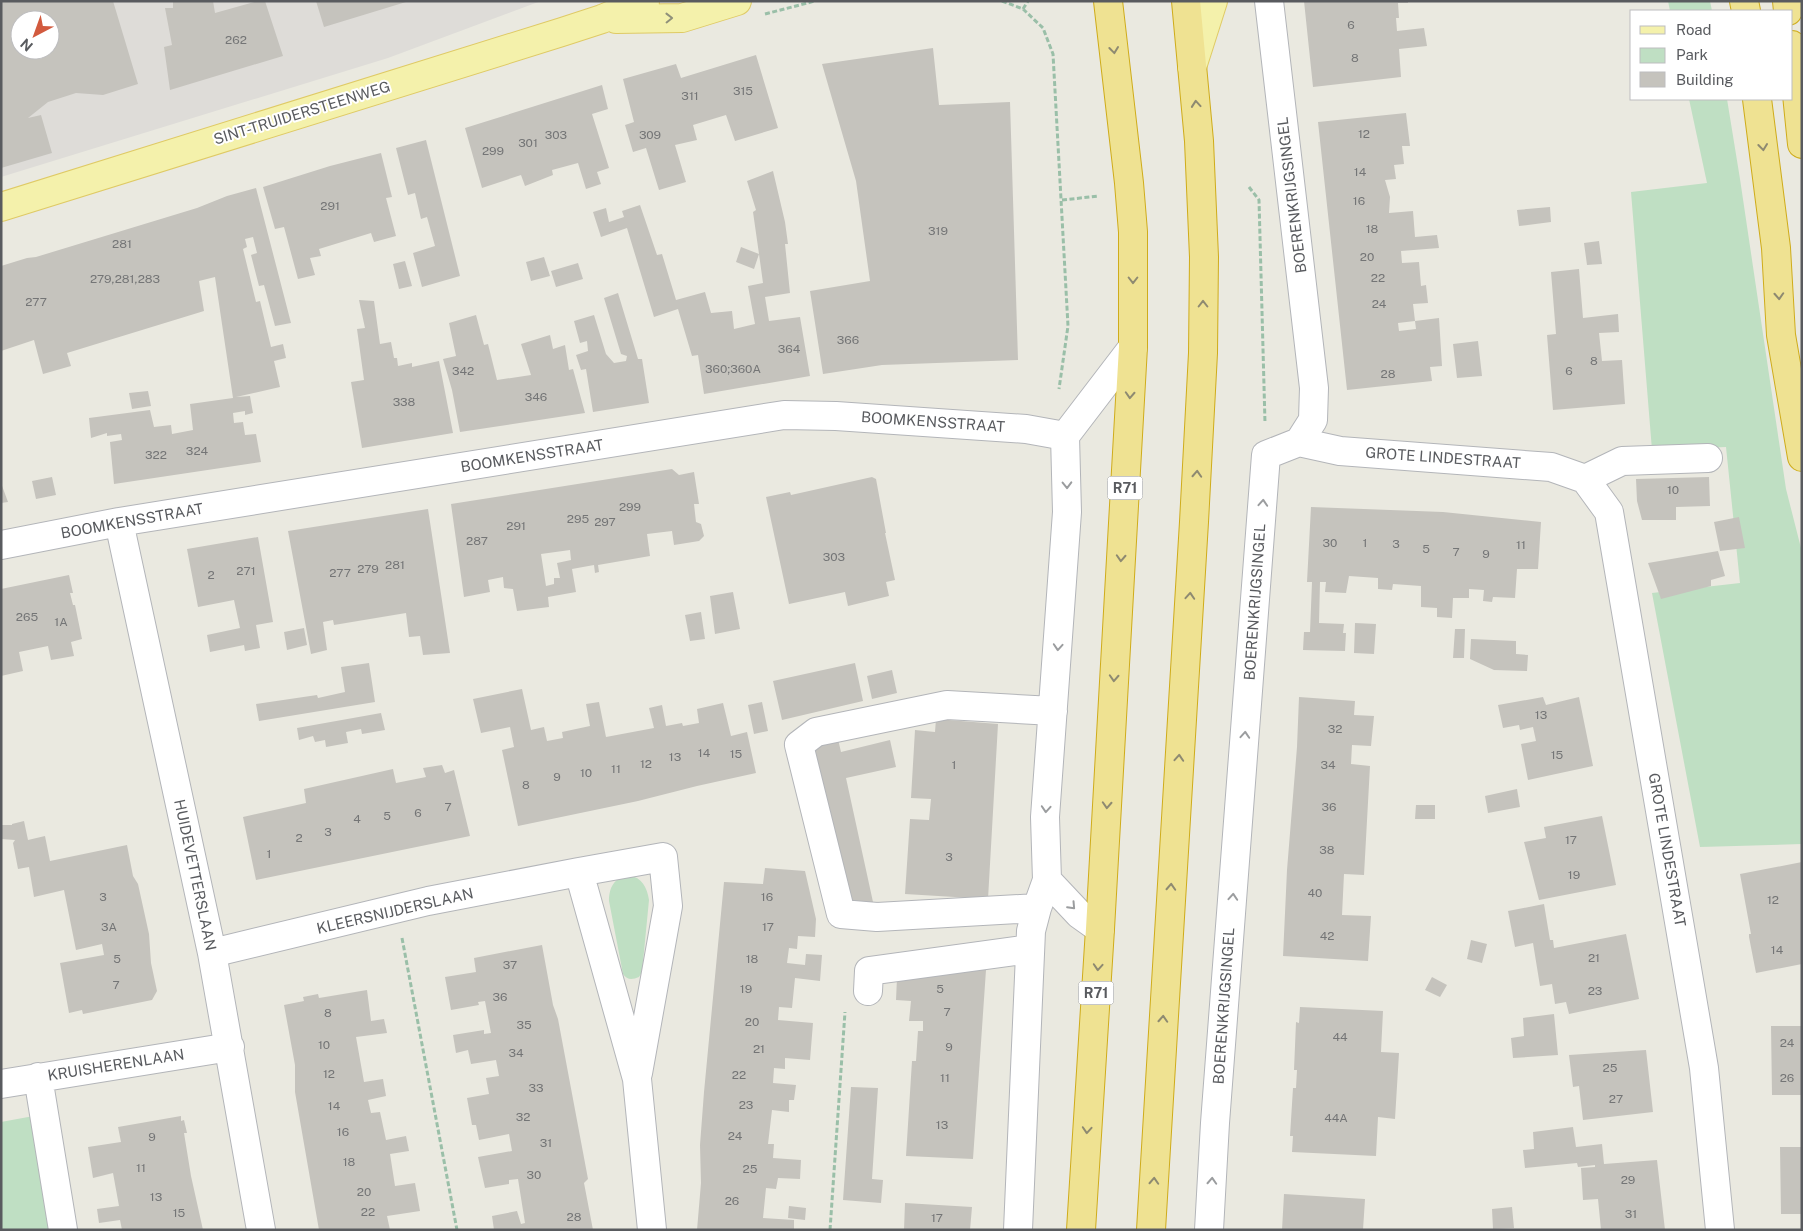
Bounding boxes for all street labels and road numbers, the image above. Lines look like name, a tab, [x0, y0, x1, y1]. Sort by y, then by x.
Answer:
street label: SINT-TRUIDERSTEENWEG	[211, 78, 392, 148]
street label: BOERENKRIJGSINGEL	[1273, 116, 1310, 274]
street label: BOOMKENSSTRAAT	[860, 408, 1006, 435]
street label: BOOMKENSSTRAAT	[459, 436, 605, 475]
street label: GROTE LINDESTRAAT	[1365, 444, 1521, 471]
road number: R71	[1108, 476, 1142, 499]
street label: BOOMKENSSTRAAT	[59, 500, 205, 541]
street label: BOERENKRIJGSINGEL	[1241, 523, 1268, 681]
street label: GROTE LINDESTRAAT	[1646, 772, 1689, 928]
street label: HUIDEVETTERSLAAN	[171, 797, 220, 952]
street label: KLEERSNIJDERSLAAN	[315, 884, 475, 937]
street label: BOERENKRIJGSINGEL	[1210, 927, 1237, 1085]
road number: R71	[1078, 981, 1114, 1004]
street label: KRUISHERENLAAN	[46, 1045, 186, 1084]

